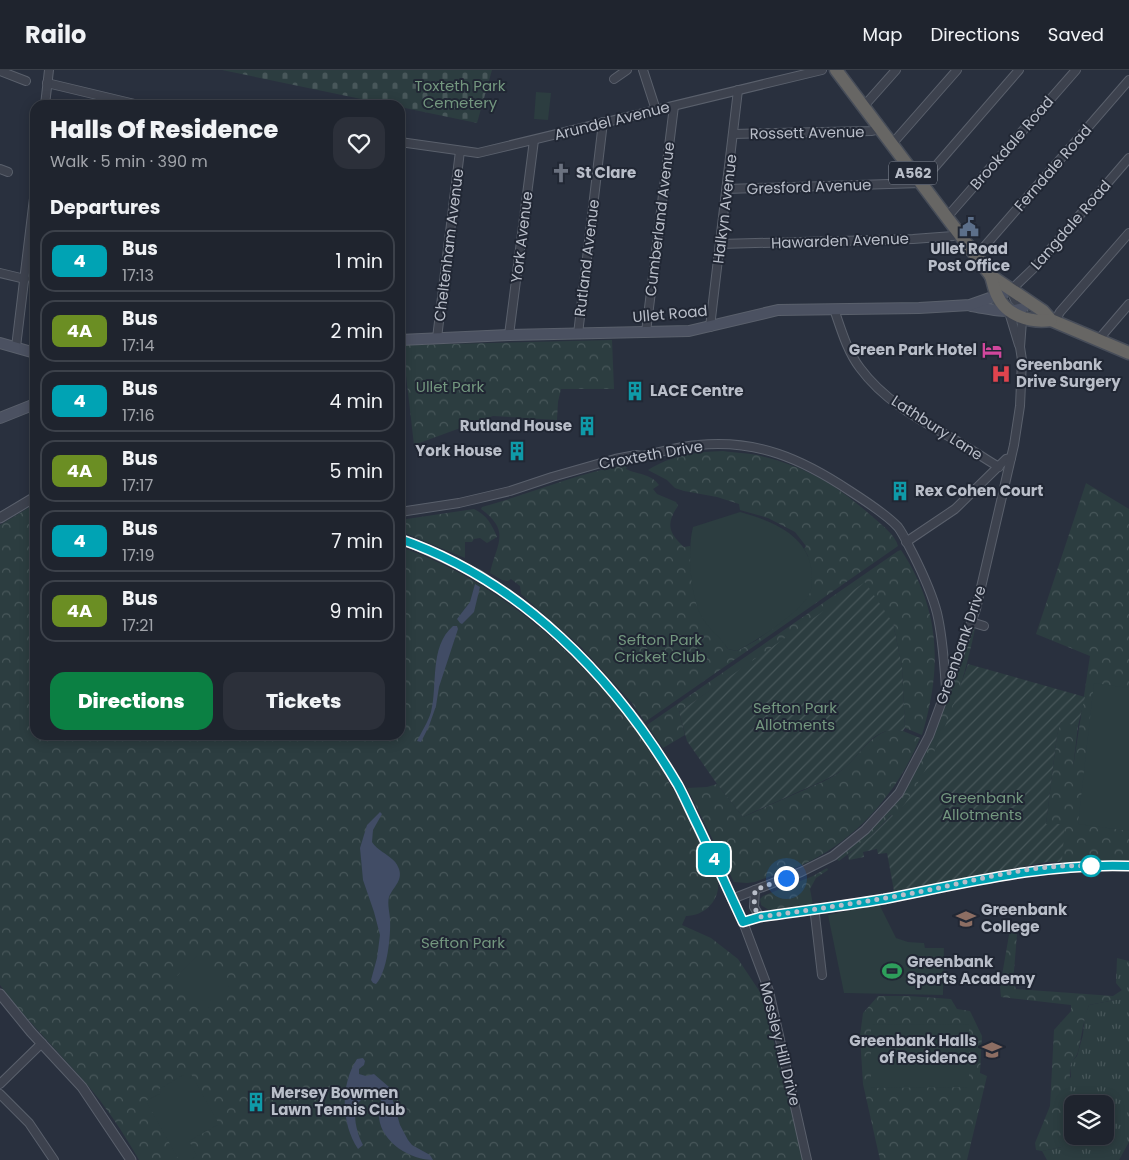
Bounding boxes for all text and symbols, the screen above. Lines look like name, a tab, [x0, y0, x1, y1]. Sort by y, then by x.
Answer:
text: Railo	[25, 18, 86, 51]
text: Map	[863, 22, 902, 47]
text: Directions	[930, 22, 1020, 47]
text: Saved	[1048, 22, 1104, 47]
park label: Toxteth Park Cemetery	[415, 75, 506, 113]
street label: Brookdale Road	[965, 91, 1058, 194]
street label: Arundel Avenue	[552, 96, 672, 145]
text: Halls Of Residence	[50, 113, 278, 146]
button: heart	[333, 117, 385, 169]
street label: Ferndale Road	[1009, 120, 1096, 215]
street label: Rossett Avenue	[749, 121, 865, 144]
street label: Cumberland Avenue	[640, 140, 679, 297]
text: Walk · 5 min · 390 m	[50, 150, 208, 173]
street label: Halkyn Avenue	[707, 153, 742, 265]
church icon: St Clare	[550, 162, 572, 184]
place label: St Clare	[576, 162, 636, 183]
road number: A562	[889, 162, 937, 185]
street label: Cheltenham Avenue	[429, 167, 468, 323]
street label: Gresford Avenue	[746, 174, 872, 199]
street label: Langdale Road	[1026, 175, 1115, 274]
street label: York Avenue	[505, 190, 538, 284]
text: Departures	[50, 194, 160, 221]
street label: Rutland Avenue	[569, 198, 604, 318]
public building icon: Ullet Road Post Office	[958, 216, 980, 238]
street label: Hawarden Avenue	[771, 228, 909, 253]
text: Bus	[122, 235, 158, 262]
place label: Ullet Road Post Office	[928, 238, 1010, 276]
text: 4	[73, 248, 86, 273]
text: 1 min	[335, 248, 383, 275]
text: 17:13	[122, 264, 154, 287]
street label: Ullet Road	[632, 300, 708, 327]
text: Bus	[122, 305, 158, 332]
text: 4A	[67, 318, 92, 343]
text: 2 min	[331, 318, 383, 345]
text: 17:14	[122, 334, 154, 357]
place label: Green Park Hotel	[849, 339, 977, 360]
hotel icon: Green Park Hotel	[981, 339, 1003, 361]
place label: Greenbank Drive Surgery	[1016, 354, 1121, 392]
hospital icon: Greenbank Drive Surgery	[990, 363, 1012, 385]
text: Bus	[122, 375, 158, 402]
park label: Ullet Park	[416, 376, 484, 397]
building icon: LACE Centre	[624, 380, 646, 402]
place label: LACE Centre	[650, 380, 743, 401]
text: 4	[73, 388, 86, 413]
text: 4 min	[330, 388, 383, 415]
street label: Lathbury Lane	[888, 390, 987, 465]
text: 17:16	[122, 404, 155, 427]
place label: Rutland House	[460, 415, 572, 436]
building icon: Rutland House	[576, 415, 598, 437]
street label: Croxteth Drive	[597, 435, 705, 474]
place label: York House	[415, 440, 502, 461]
building icon: York House	[506, 440, 528, 462]
text: Bus	[122, 445, 158, 472]
text: 4A	[67, 458, 92, 483]
text: 5 min	[330, 458, 383, 485]
text: 17:17	[122, 474, 153, 497]
building icon: Rex Cohen Court	[889, 480, 911, 502]
place label: Rex Cohen Court	[915, 480, 1043, 501]
text: Bus	[122, 515, 158, 542]
text: 4	[73, 528, 86, 553]
text: 7 min	[331, 528, 383, 555]
text: 17:19	[122, 544, 154, 567]
street label: Greenbank Drive	[930, 582, 991, 707]
text: Bus	[122, 585, 158, 612]
text: 4A	[67, 598, 92, 623]
text: 9 min	[330, 598, 383, 625]
text: 17:21	[122, 614, 154, 637]
park label: Sefton Park Cricket Club	[614, 629, 706, 667]
button: Directions	[50, 672, 213, 730]
button: Tickets	[223, 672, 385, 730]
park label: Sefton Park Allotments	[753, 697, 837, 735]
park label: Greenbank Allotments	[940, 787, 1024, 825]
line badge: 4	[698, 843, 730, 875]
text: 4	[708, 846, 720, 871]
unlabelled marker	[1080, 855, 1102, 877]
your location	[774, 866, 799, 891]
place label: Greenbank College	[981, 899, 1068, 937]
school or university icon: Greenbank College	[955, 908, 977, 930]
park label: Sefton Park	[421, 932, 505, 953]
place label: Greenbank Sports Academy	[907, 951, 1036, 989]
sports icon: Greenbank Sports Academy	[881, 960, 903, 982]
street label: Mossley Hill Drive	[755, 980, 806, 1108]
place label: Greenbank Halls of Residence	[849, 1030, 977, 1068]
school or university icon: Greenbank Halls of Residence	[981, 1039, 1003, 1061]
place label: Mersey Bowmen Lawn Tennis Club	[271, 1082, 405, 1120]
building icon: Mersey Bowmen Lawn Tennis Club	[245, 1091, 267, 1113]
map controls	[1064, 1095, 1114, 1145]
button: layers	[1064, 1095, 1114, 1145]

